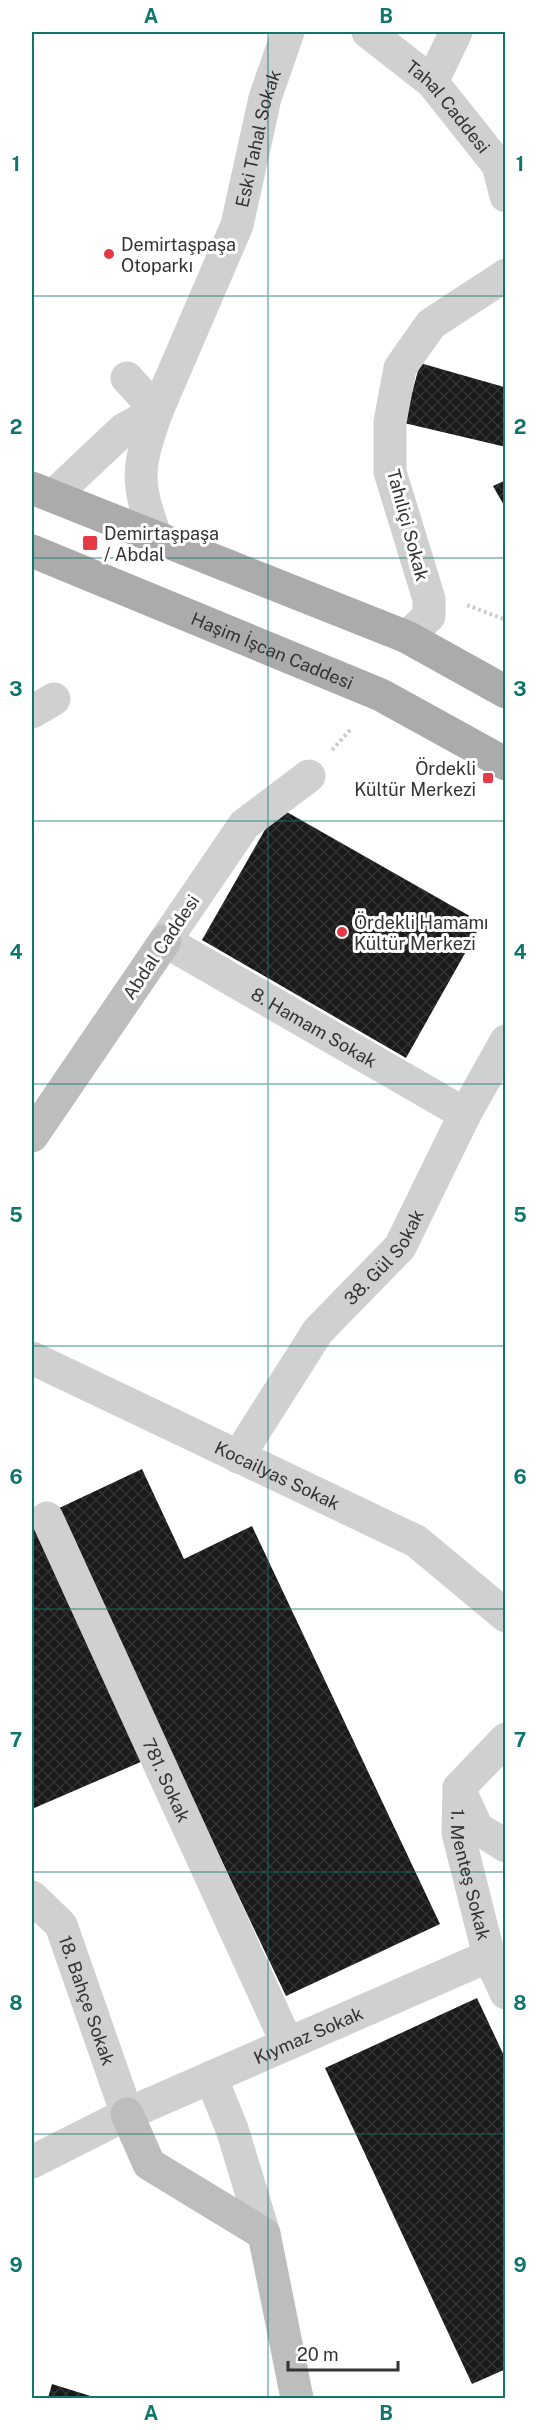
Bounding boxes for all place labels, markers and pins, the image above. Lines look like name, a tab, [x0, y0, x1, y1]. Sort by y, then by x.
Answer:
place label: Demirtaşpaşa Otoparkı	[121, 234, 236, 276]
marker: Demirtaşpaşa Otoparkı	[102, 247, 116, 261]
place label: Demirtaşpaşa / Abdal	[104, 523, 219, 565]
marker: Demirtaşpaşa / Abdal	[81, 534, 99, 552]
place label: Ördekli Kültür Merkezi	[354, 757, 476, 800]
marker: Ördekli Kültür Merkezi	[481, 771, 495, 785]
place label: Ördekli Hamamı Kültür Merkezi	[354, 911, 488, 954]
marker: Ördekli Hamamı Kültür Merkezi	[335, 925, 349, 939]

